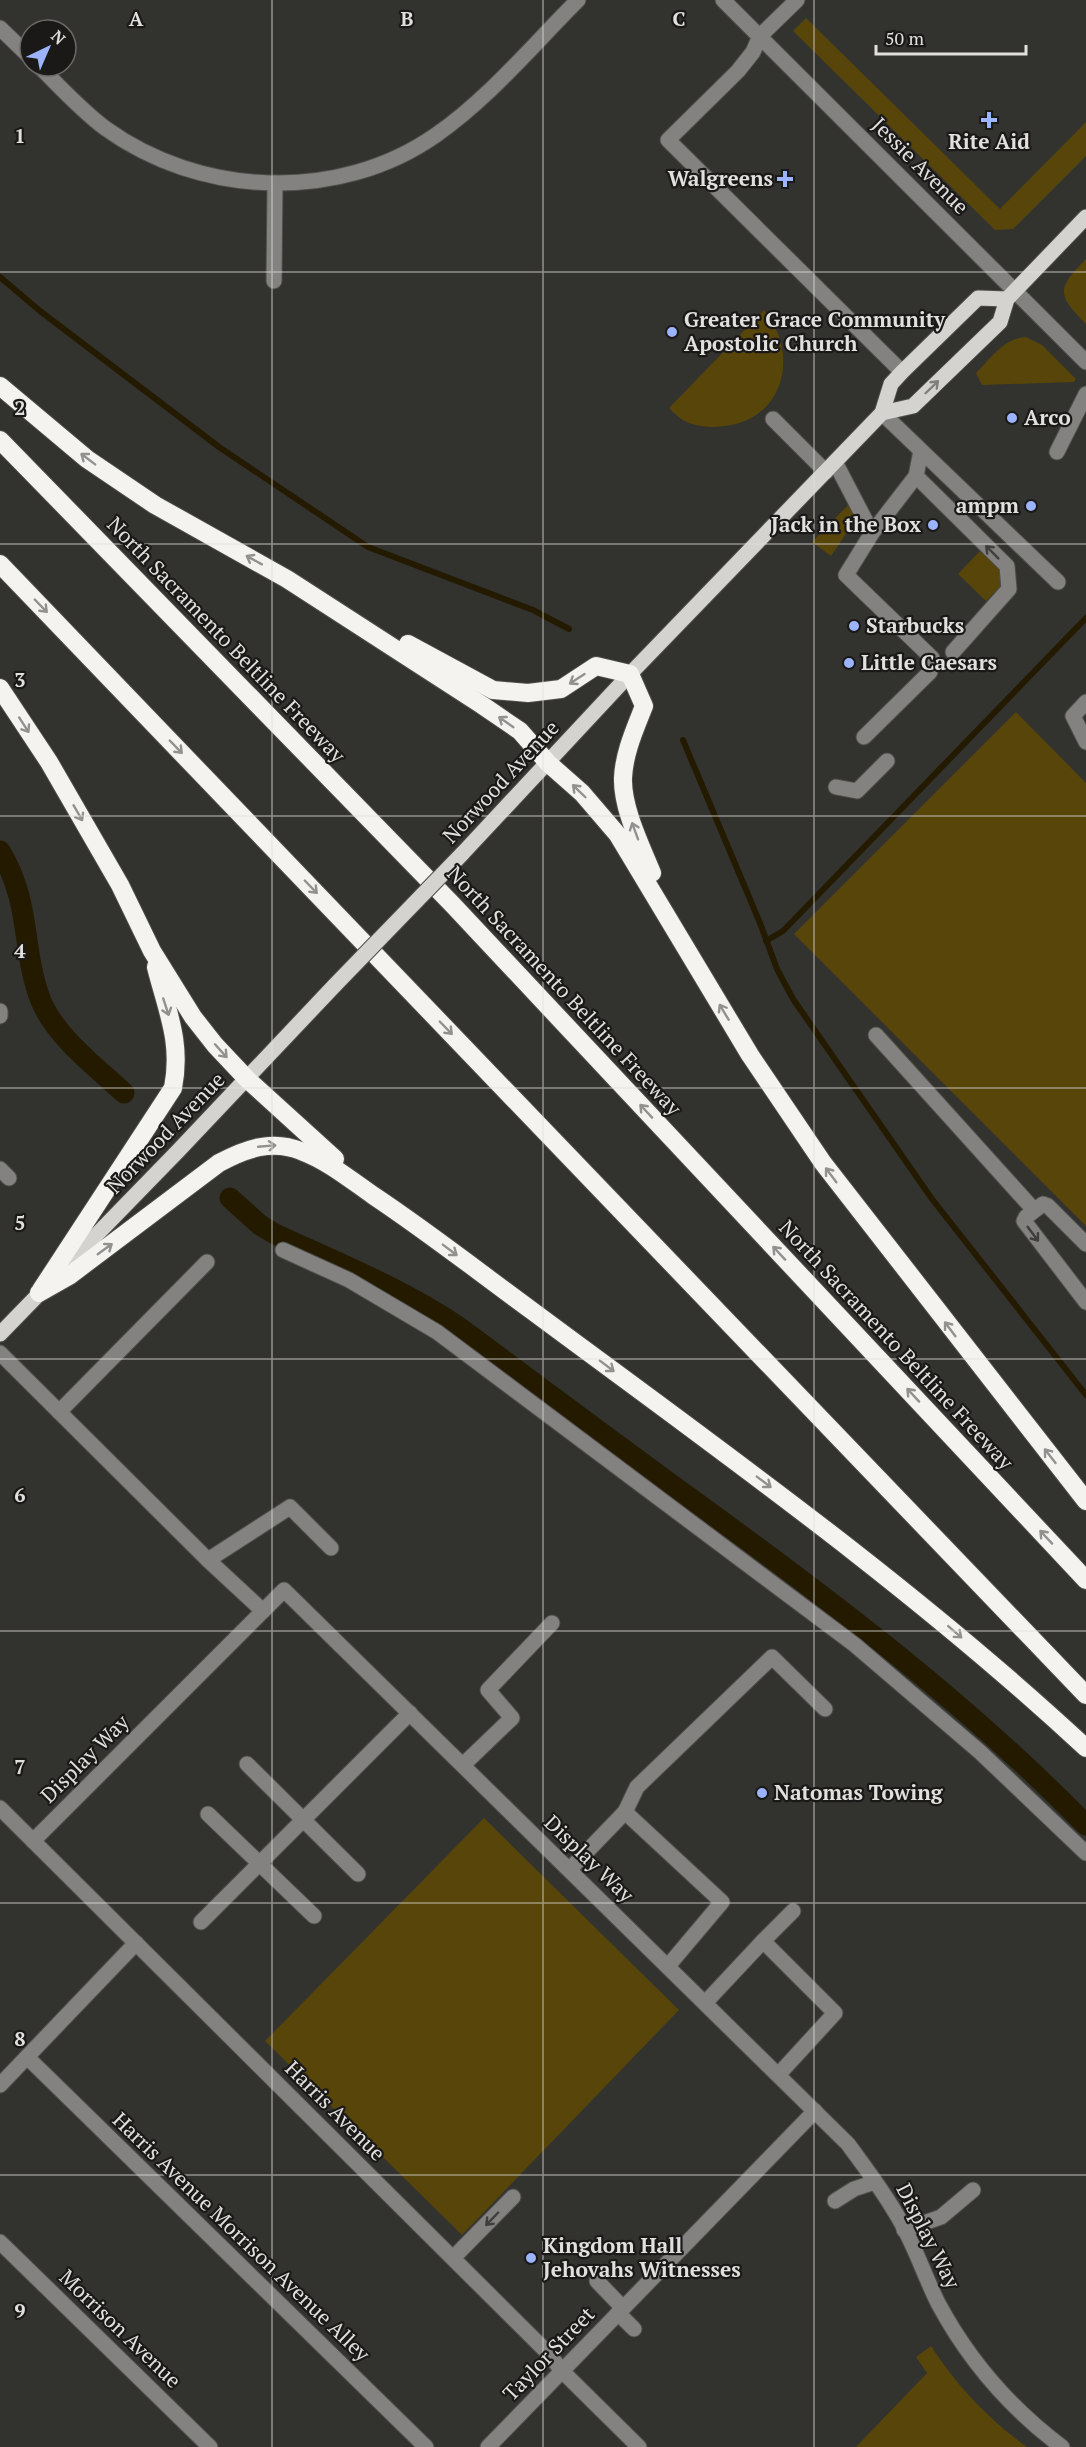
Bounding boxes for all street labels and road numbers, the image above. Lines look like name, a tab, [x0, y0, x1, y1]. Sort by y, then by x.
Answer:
street label: Jessie Avenue	[866, 111, 975, 220]
street label: North Sacramento Beltline Freeway	[101, 510, 352, 769]
street label: Norwood Avenue	[436, 714, 565, 849]
street label: North Sacramento Beltline Freeway	[441, 859, 688, 1121]
street label: Norwood Avenue	[100, 1066, 230, 1199]
street label: North Sacramento Beltline Freeway	[773, 1213, 1020, 1475]
street label: Display Way	[34, 1708, 135, 1809]
street label: Display Way	[539, 1809, 641, 1908]
street label: Harris Avenue	[280, 2054, 392, 2166]
street label: Harris Avenue Morrison Avenue Alley	[107, 2107, 375, 2367]
street label: Display Way	[890, 2178, 967, 2293]
street label: Morrison Avenue	[54, 2265, 186, 2393]
street label: Taylor Street	[496, 2300, 600, 2406]

